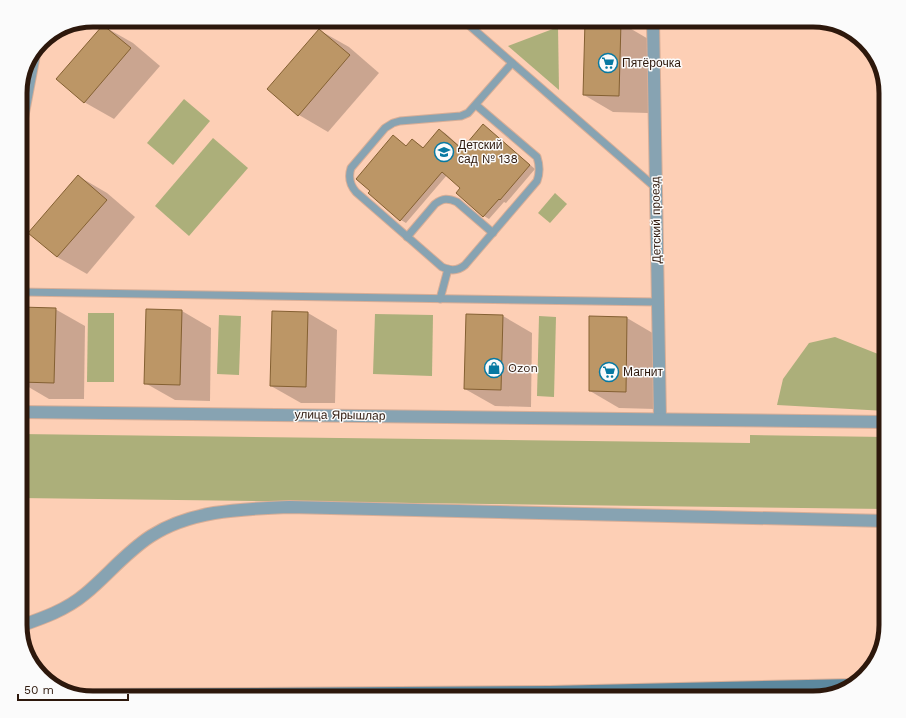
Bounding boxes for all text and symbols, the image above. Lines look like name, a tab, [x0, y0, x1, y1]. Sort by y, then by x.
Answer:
supermarket icon: Пятёрочка	[597, 52, 619, 74]
place label: Пятёрочка	[622, 56, 681, 70]
place label: Детский сад № 138	[458, 138, 518, 166]
school or university icon: Детский сад № 138	[433, 141, 455, 163]
street label: Детский проезд	[648, 176, 664, 264]
shop icon: Ozon	[483, 357, 505, 379]
place label: Ozon	[508, 361, 538, 375]
supermarket icon: Магнит	[598, 361, 620, 383]
place label: Магнит	[623, 365, 664, 379]
street label: улица Ярышлар	[294, 407, 386, 423]
scale bar	[18, 676, 128, 702]
text: 50 m	[24, 683, 54, 697]

